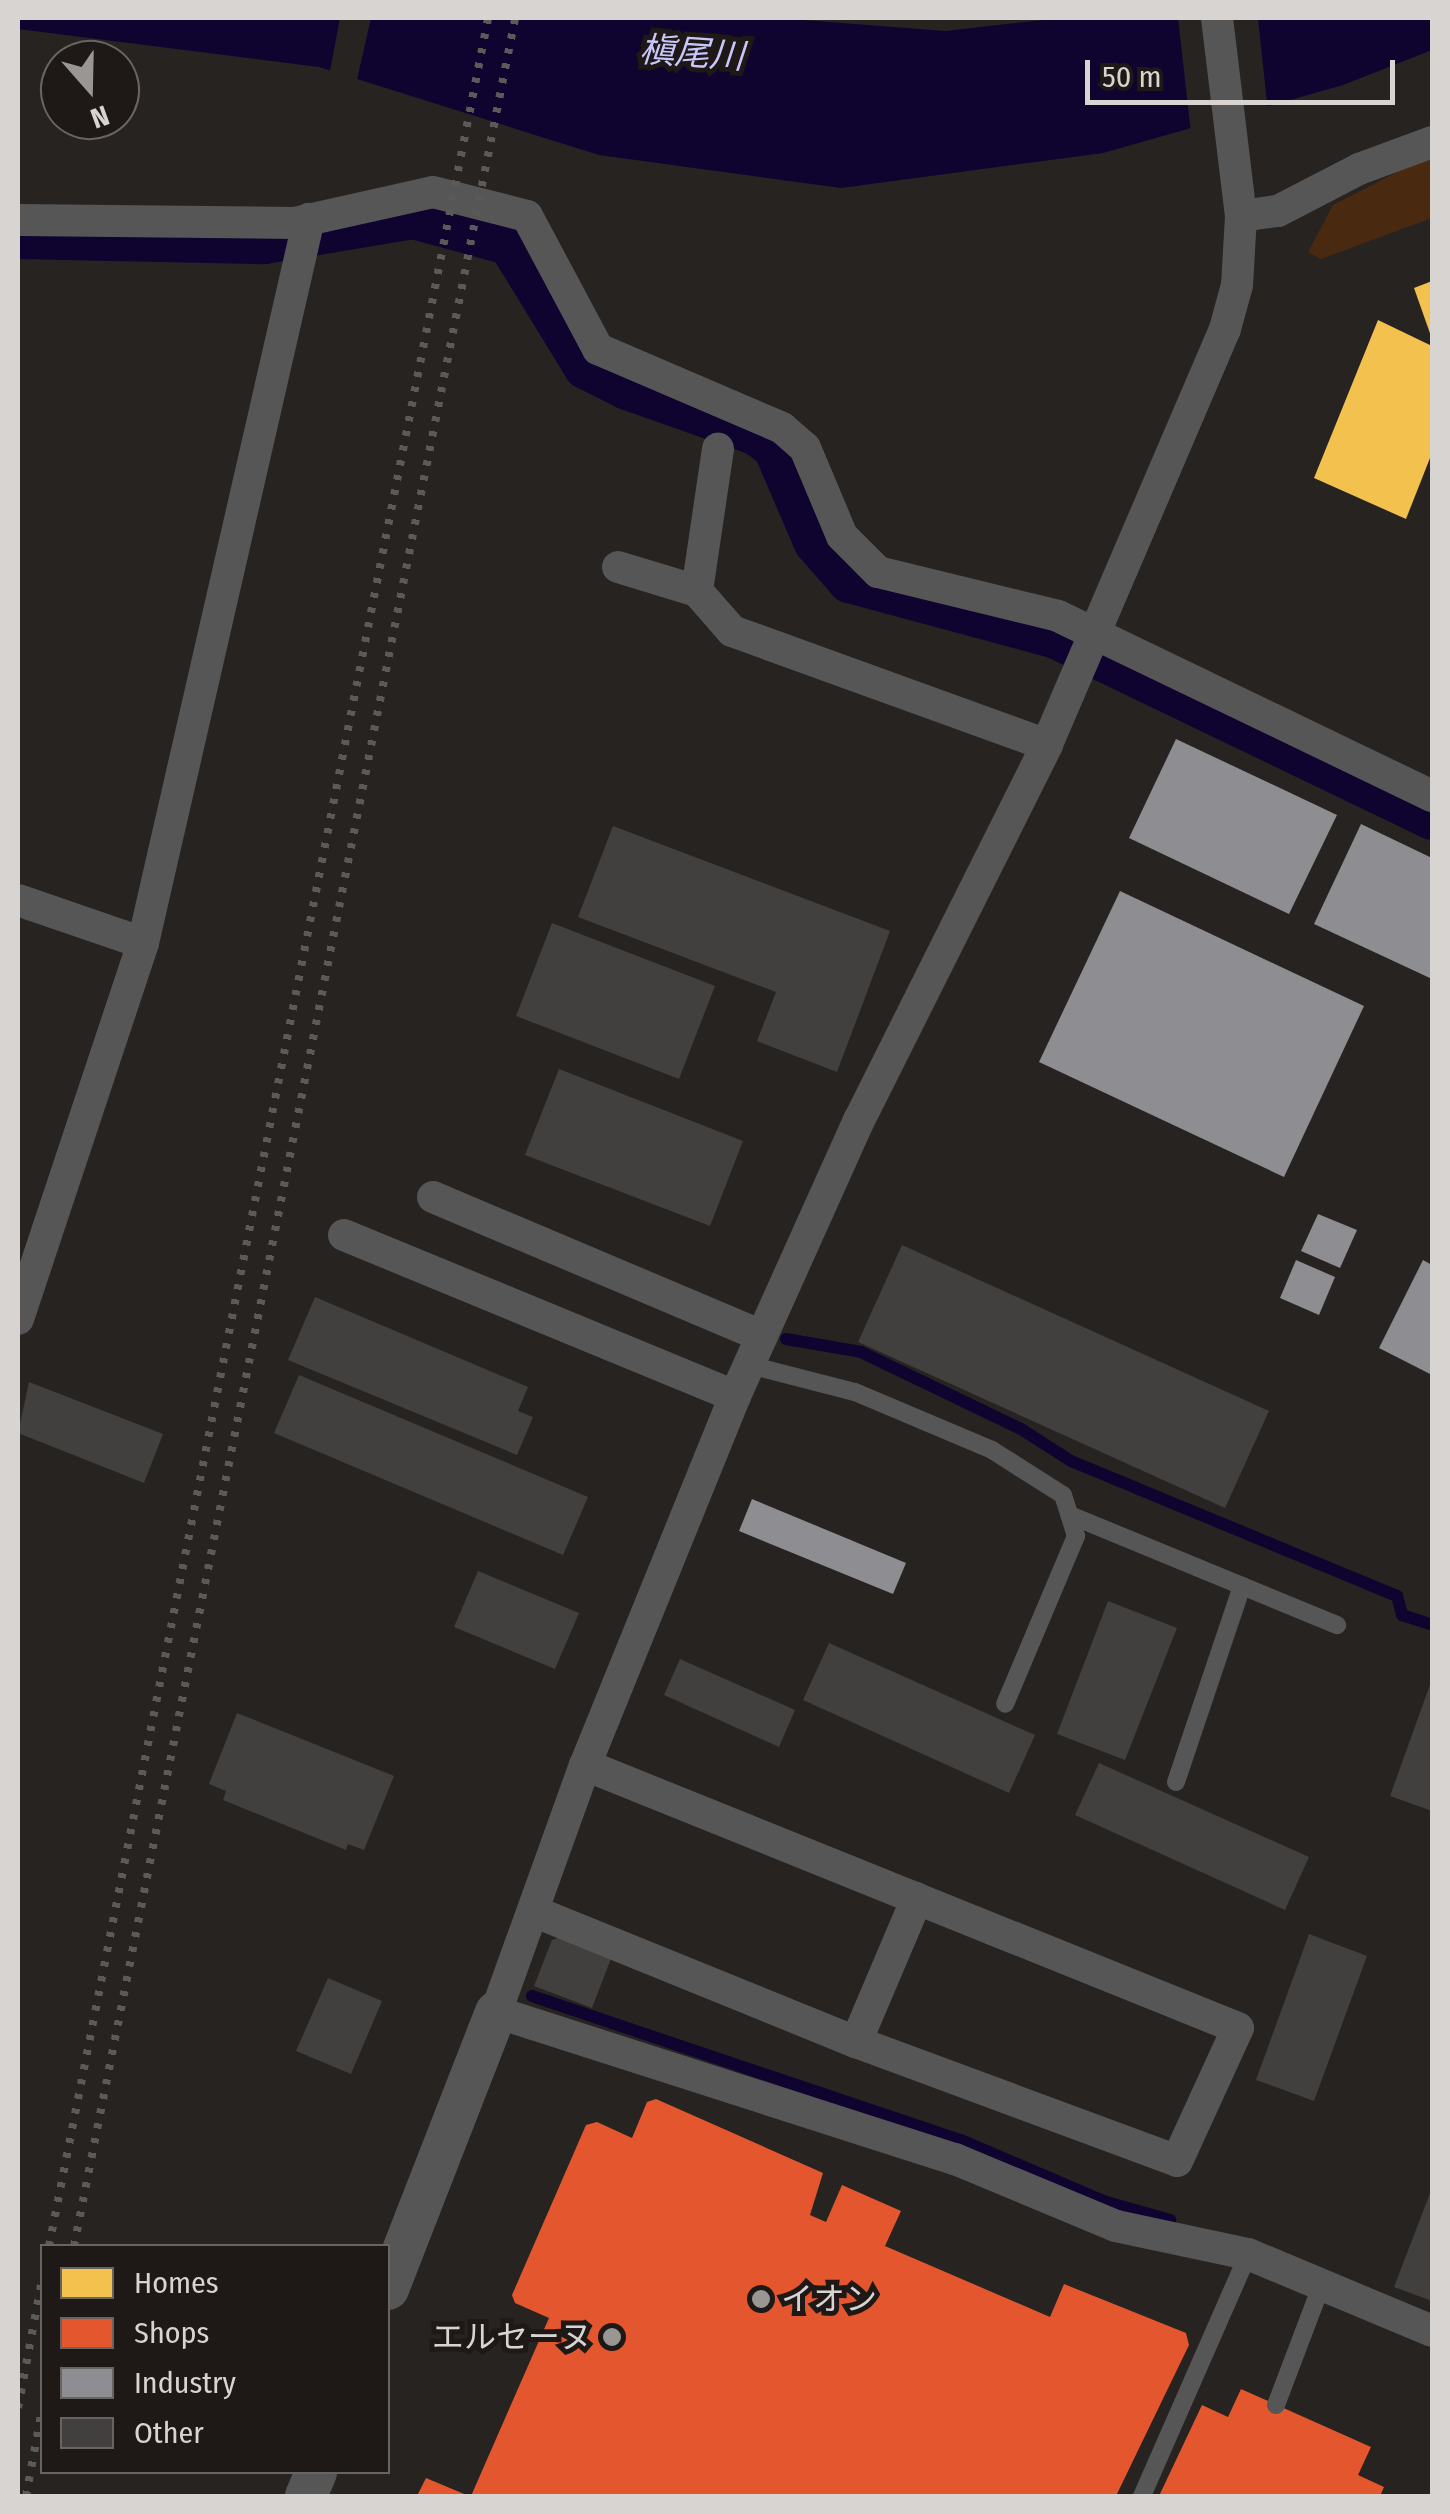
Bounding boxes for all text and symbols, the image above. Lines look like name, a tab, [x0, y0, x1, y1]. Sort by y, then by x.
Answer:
water label: 槇尾川	[638, 28, 746, 78]
north arrow	[40, 40, 140, 140]
scale bar	[1090, 40, 1400, 102]
text: 50 m	[1102, 59, 1162, 95]
text: N	[86, 98, 113, 135]
legend	[40, 2244, 390, 2474]
text: Homes	[134, 2265, 219, 2301]
place label: イオン	[781, 2280, 877, 2318]
marker: イオン	[750, 2288, 772, 2310]
text: Shops	[134, 2315, 209, 2351]
place label: エルセーヌ	[432, 2318, 592, 2356]
marker: エルセーヌ	[601, 2326, 623, 2348]
text: Industry	[134, 2365, 236, 2401]
text: Other	[134, 2415, 204, 2451]

